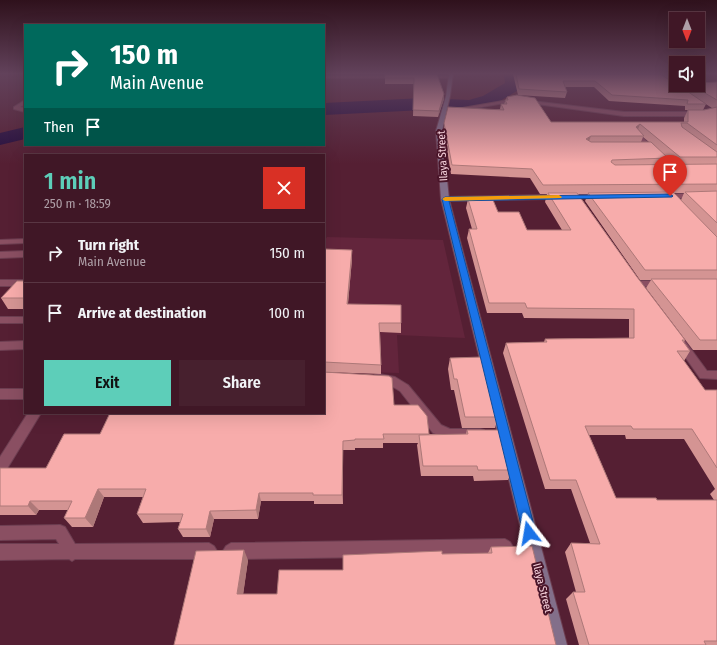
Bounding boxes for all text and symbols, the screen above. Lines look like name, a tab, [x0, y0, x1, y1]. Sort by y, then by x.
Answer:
north arrow	[669, 12, 705, 48]
map controls	[669, 12, 705, 92]
text: 150 m	[110, 38, 178, 71]
icon: right	[44, 40, 96, 92]
button: sound	[669, 56, 705, 92]
text: Main Avenue	[110, 72, 204, 94]
icon: arrive	[82, 116, 104, 138]
text: Then	[44, 118, 74, 136]
street label: Ilaya Street	[435, 130, 450, 182]
pin	[653, 155, 687, 196]
icon: arrive	[659, 161, 681, 183]
text: 1 min	[44, 167, 96, 195]
button: close	[263, 167, 305, 209]
text: 250 m · 18:59	[44, 196, 111, 211]
text: Turn right	[78, 236, 139, 254]
icon: right	[44, 242, 66, 264]
text: 150 m	[269, 244, 305, 262]
text: Main Avenue	[78, 254, 146, 269]
icon: arrive	[44, 302, 66, 324]
text: Arrive at destination	[78, 304, 206, 322]
text: 100 m	[268, 304, 305, 322]
button: Exit	[44, 360, 171, 406]
button: Share	[179, 360, 305, 406]
position arrow	[508, 512, 550, 554]
street label: Ilaya Street	[530, 562, 555, 615]

